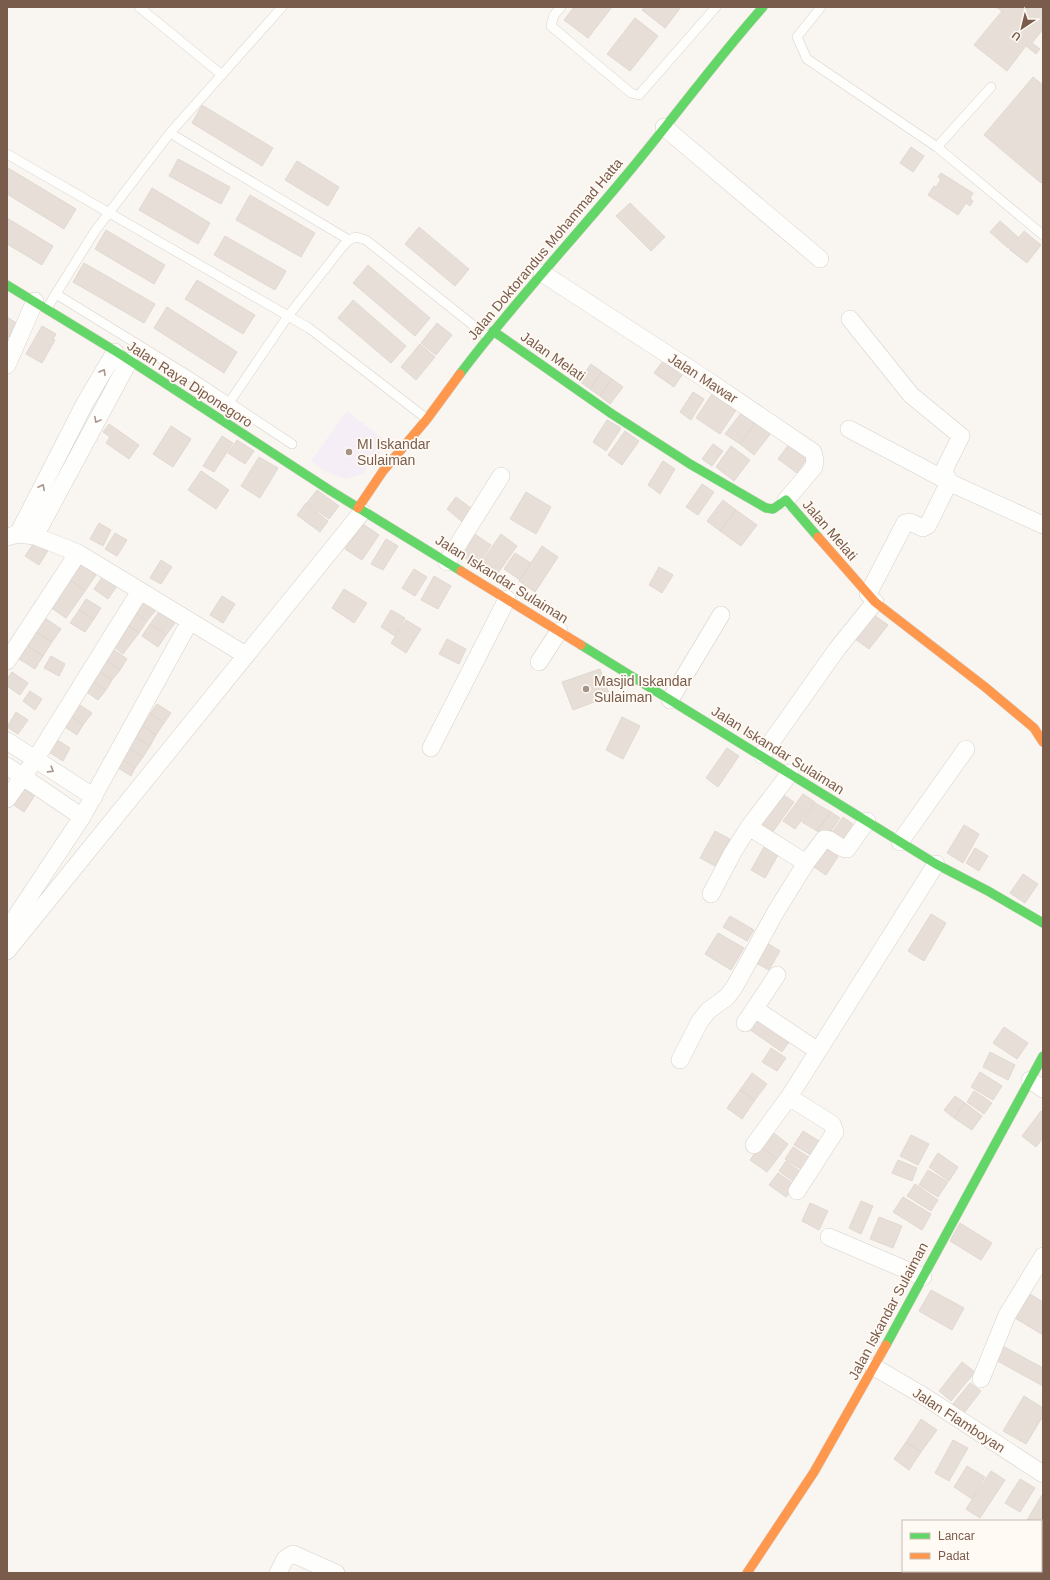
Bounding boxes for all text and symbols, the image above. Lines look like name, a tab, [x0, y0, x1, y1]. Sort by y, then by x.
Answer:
north arrow	[1002, 8, 1042, 48]
text: U	[1010, 29, 1023, 43]
street label: Jalan Doktorandus Mohammad Hatta	[464, 155, 626, 343]
street label: Jalan Melati	[518, 328, 588, 384]
street label: Jalan Raya Diponegoro	[124, 337, 256, 431]
street label: Jalan Mawar	[665, 350, 741, 407]
one-way arrow	[98, 369, 105, 376]
one-way arrow	[94, 416, 102, 423]
place label: MI Iskandar Sulaiman	[357, 436, 430, 468]
marker: MI Iskandar Sulaiman	[344, 447, 354, 457]
one-way arrow	[37, 484, 45, 491]
street label: Jalan Melati	[799, 497, 861, 563]
street label: Jalan Iskandar Sulaiman	[433, 532, 571, 626]
place label: Masjid Iskandar Sulaiman	[594, 673, 692, 705]
marker: Masjid Iskandar Sulaiman	[581, 684, 591, 694]
street label: Jalan Iskandar Sulaiman	[709, 703, 847, 797]
one-way arrow	[47, 765, 54, 772]
street label: Jalan Iskandar Sulaiman	[845, 1240, 931, 1382]
street label: Jalan Flamboyan	[910, 1384, 1008, 1456]
legend	[902, 1520, 1042, 1572]
text: Lancar	[938, 1529, 975, 1543]
text: Padat	[938, 1549, 970, 1563]

